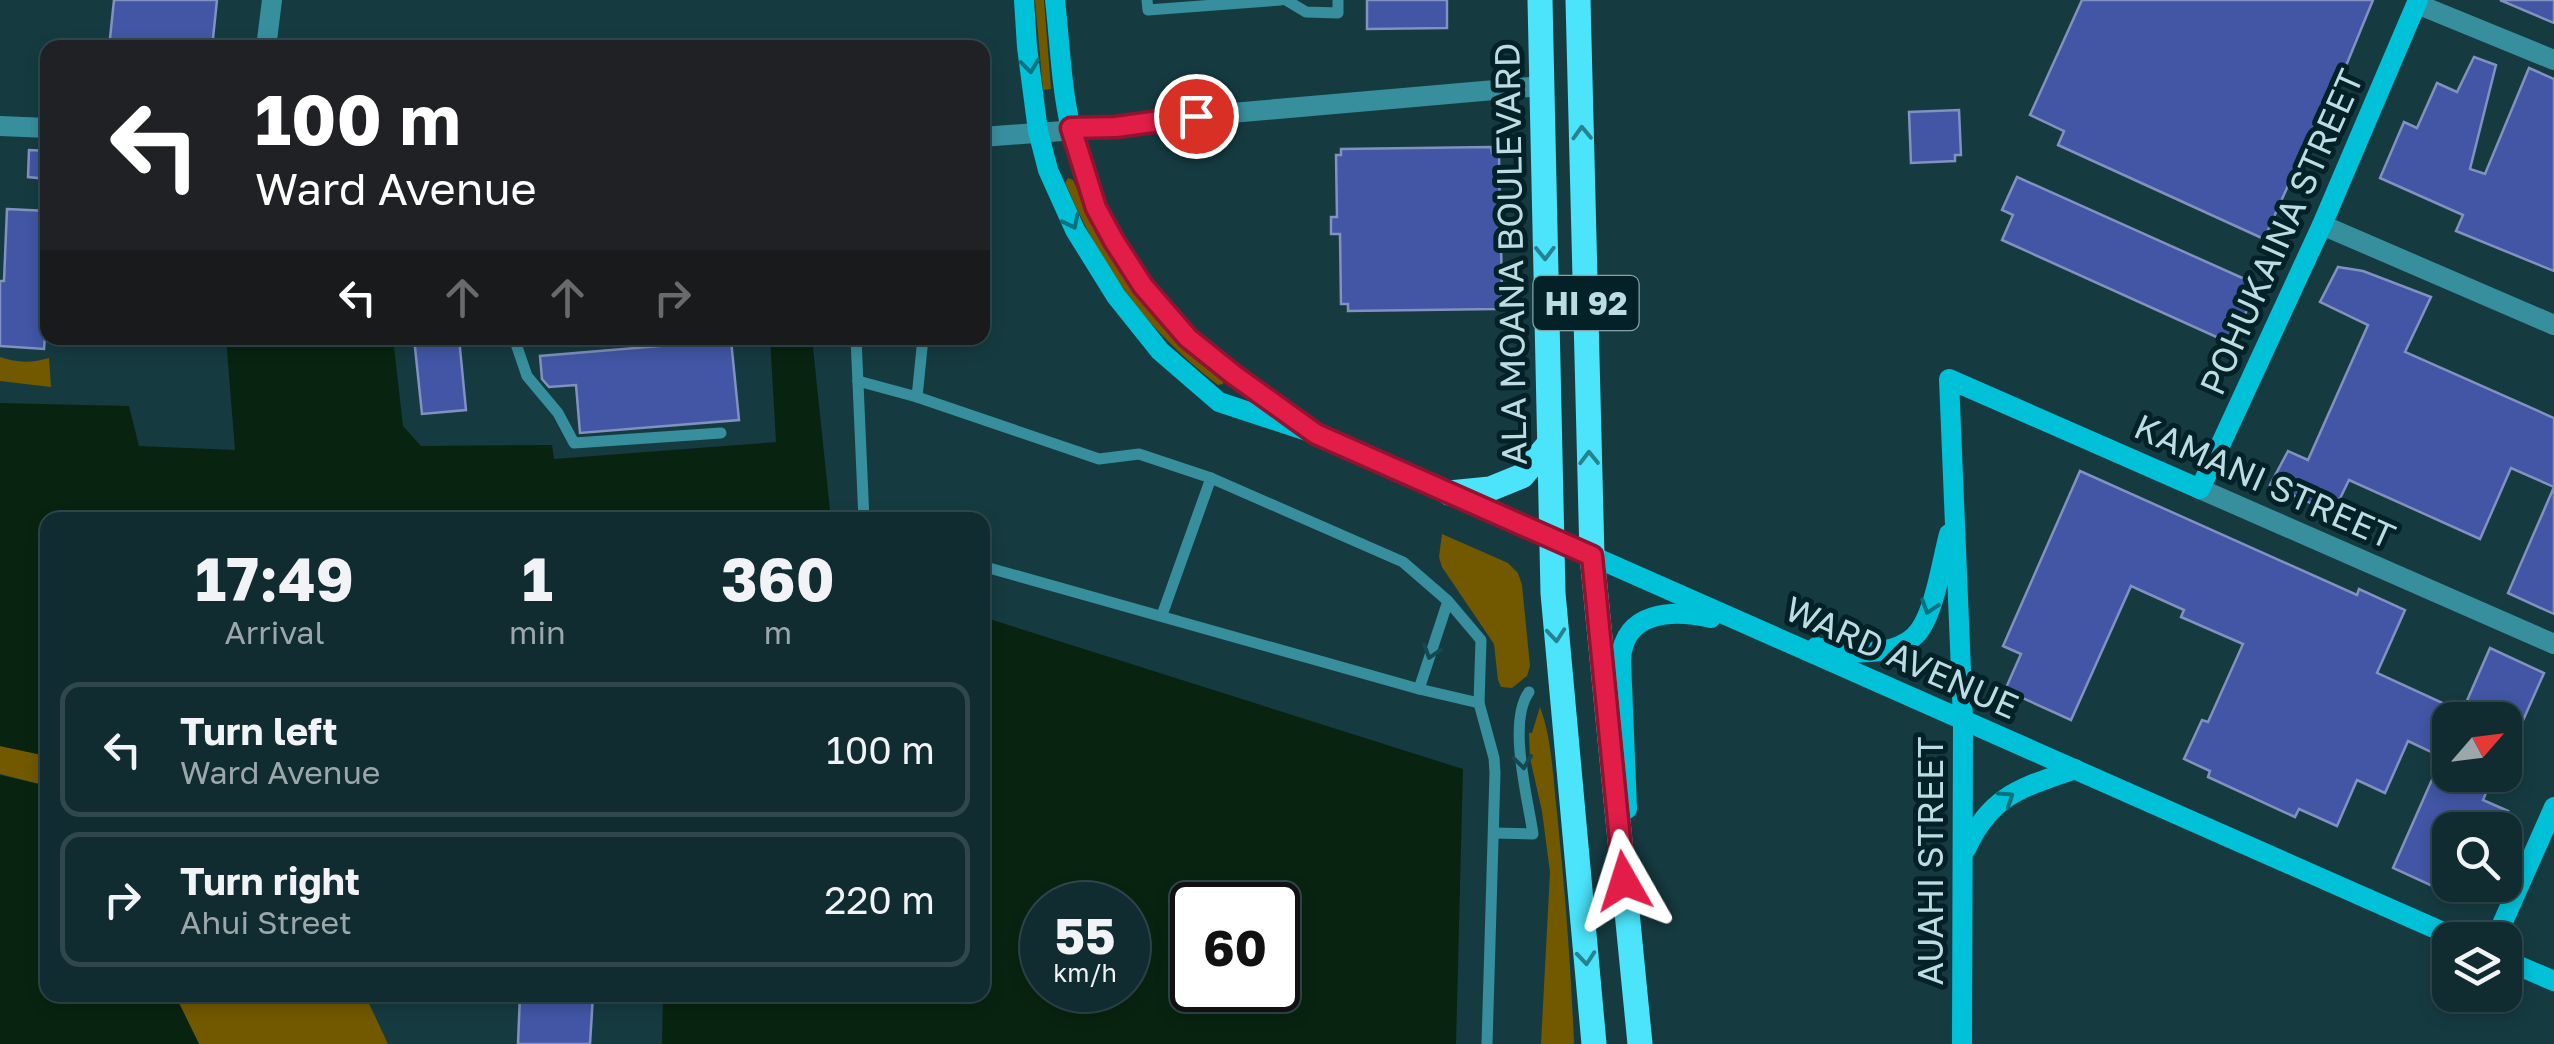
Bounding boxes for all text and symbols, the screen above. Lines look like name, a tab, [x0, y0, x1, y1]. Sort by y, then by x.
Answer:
street label: ALA MOANA BOULEVARD	[1485, 42, 1535, 466]
one-way arrow	[1019, 58, 1040, 74]
street label: POHUKAINA STREET	[2190, 63, 2372, 401]
pin	[1154, 74, 1239, 159]
text: 100 m	[255, 76, 461, 160]
icon: left	[90, 80, 220, 210]
icon: arrive	[1169, 89, 1224, 144]
one-way arrow	[1571, 125, 1592, 141]
text: Ward Avenue	[255, 161, 537, 215]
one-way arrow	[1060, 212, 1080, 230]
one-way arrow	[1534, 246, 1555, 262]
icon: left	[330, 270, 385, 325]
icon: ahead	[435, 270, 490, 325]
icon: ahead	[540, 270, 595, 325]
icon: right	[645, 270, 700, 325]
road number: HI 92	[1534, 276, 1638, 330]
street label: KAMANI STREET	[2128, 405, 2402, 557]
one-way arrow	[1578, 450, 1600, 466]
text: 17:49	[195, 542, 354, 614]
text: 1	[522, 542, 553, 614]
text: 360	[721, 542, 835, 614]
street label: WARD AVENUE	[1779, 587, 2025, 727]
one-way arrow	[1921, 597, 1941, 614]
text: Arrival	[224, 613, 325, 651]
text: min	[509, 613, 566, 651]
text: m	[764, 613, 792, 651]
one-way arrow	[1545, 627, 1567, 643]
one-way arrow	[1422, 643, 1442, 660]
north arrow	[2432, 702, 2522, 792]
map controls	[2432, 702, 2522, 1012]
text: Turn left	[180, 708, 338, 753]
icon: left	[95, 722, 150, 777]
text: 100 m	[826, 727, 935, 772]
street label: AUAHI STREET	[1909, 737, 1951, 986]
text: Ward Avenue	[180, 753, 380, 791]
one-way arrow	[1512, 755, 1533, 771]
one-way arrow	[1996, 792, 2015, 810]
button: search	[2432, 812, 2522, 902]
position arrow	[1572, 829, 1676, 933]
text: Turn right	[180, 858, 360, 903]
icon: right	[95, 872, 150, 927]
text: 220 m	[824, 877, 935, 922]
speed limit sign: 60	[1170, 882, 1300, 1012]
text: Ahui Street	[180, 903, 352, 941]
text: 55	[1054, 905, 1115, 965]
button: layers	[2432, 922, 2522, 1012]
one-way arrow	[1575, 951, 1597, 967]
text: km/h	[1053, 957, 1117, 988]

